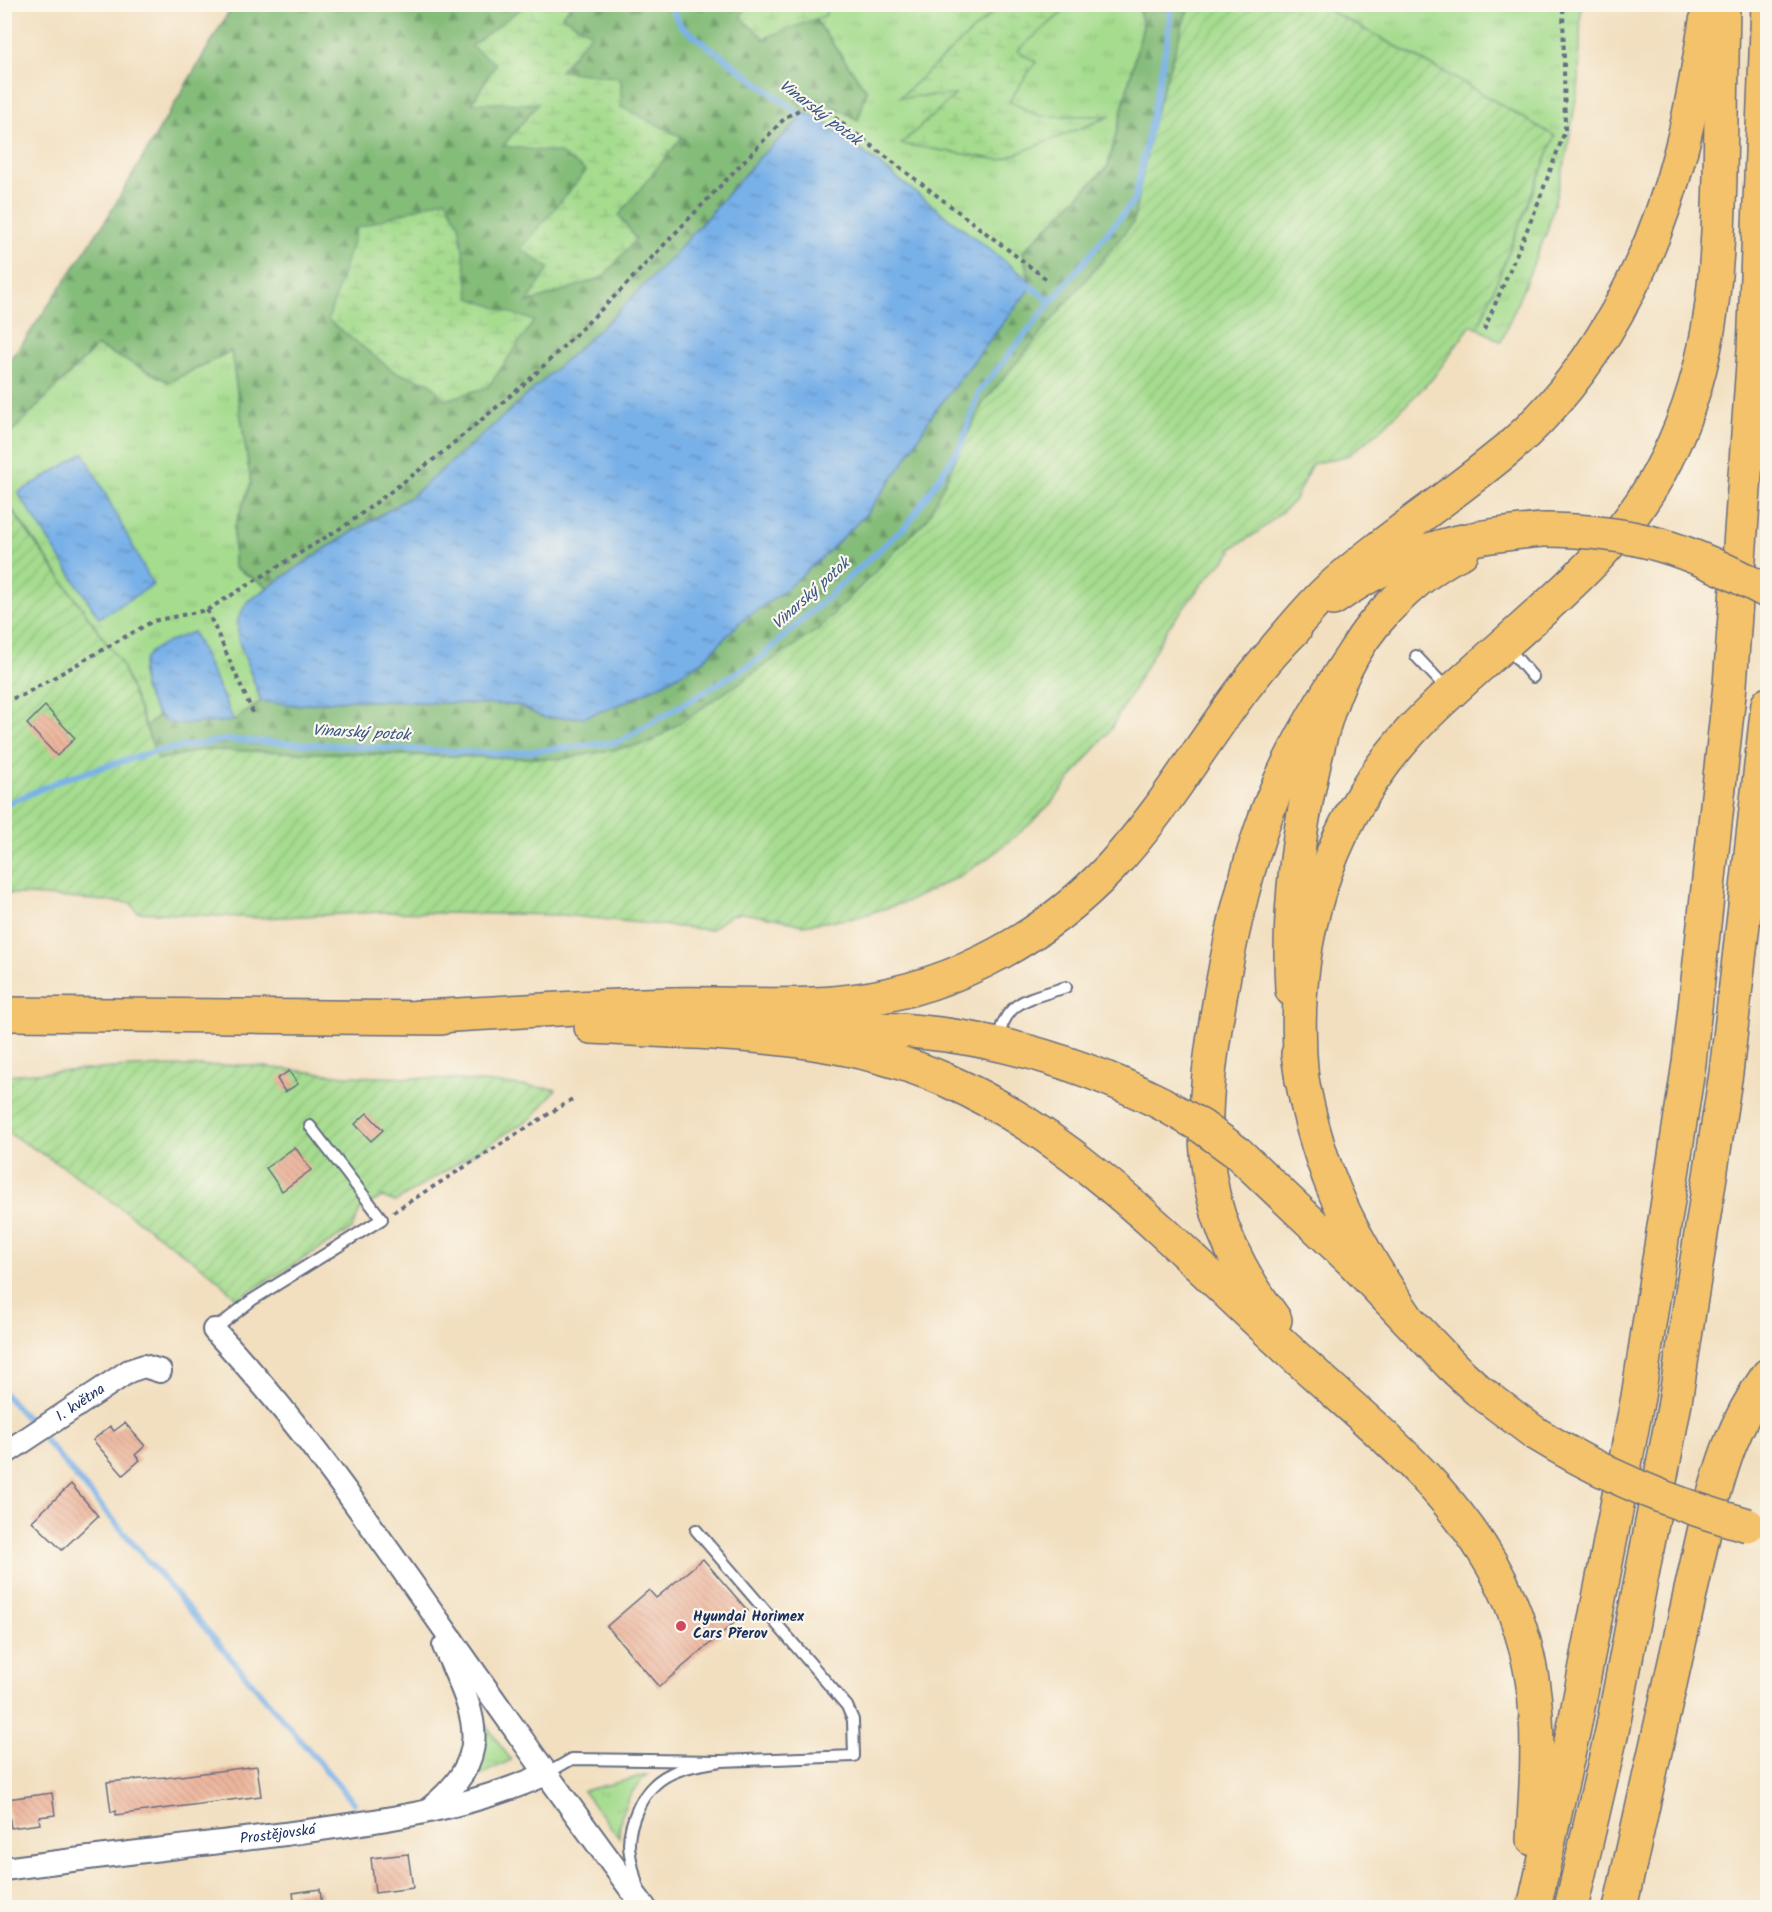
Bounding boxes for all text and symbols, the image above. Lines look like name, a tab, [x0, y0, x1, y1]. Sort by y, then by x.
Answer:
water label: Vinarský potok	[773, 74, 869, 154]
water label: Vinarský potok	[766, 550, 858, 636]
water label: Vinarský potok	[312, 718, 413, 748]
street label: 1. května	[51, 1378, 110, 1428]
place label: Hyundai Horimex Cars Přerov	[693, 1605, 805, 1646]
marker: Hyundai Horimex Cars Přerov	[674, 1619, 688, 1633]
street label: Prostějovská	[239, 1818, 319, 1852]

